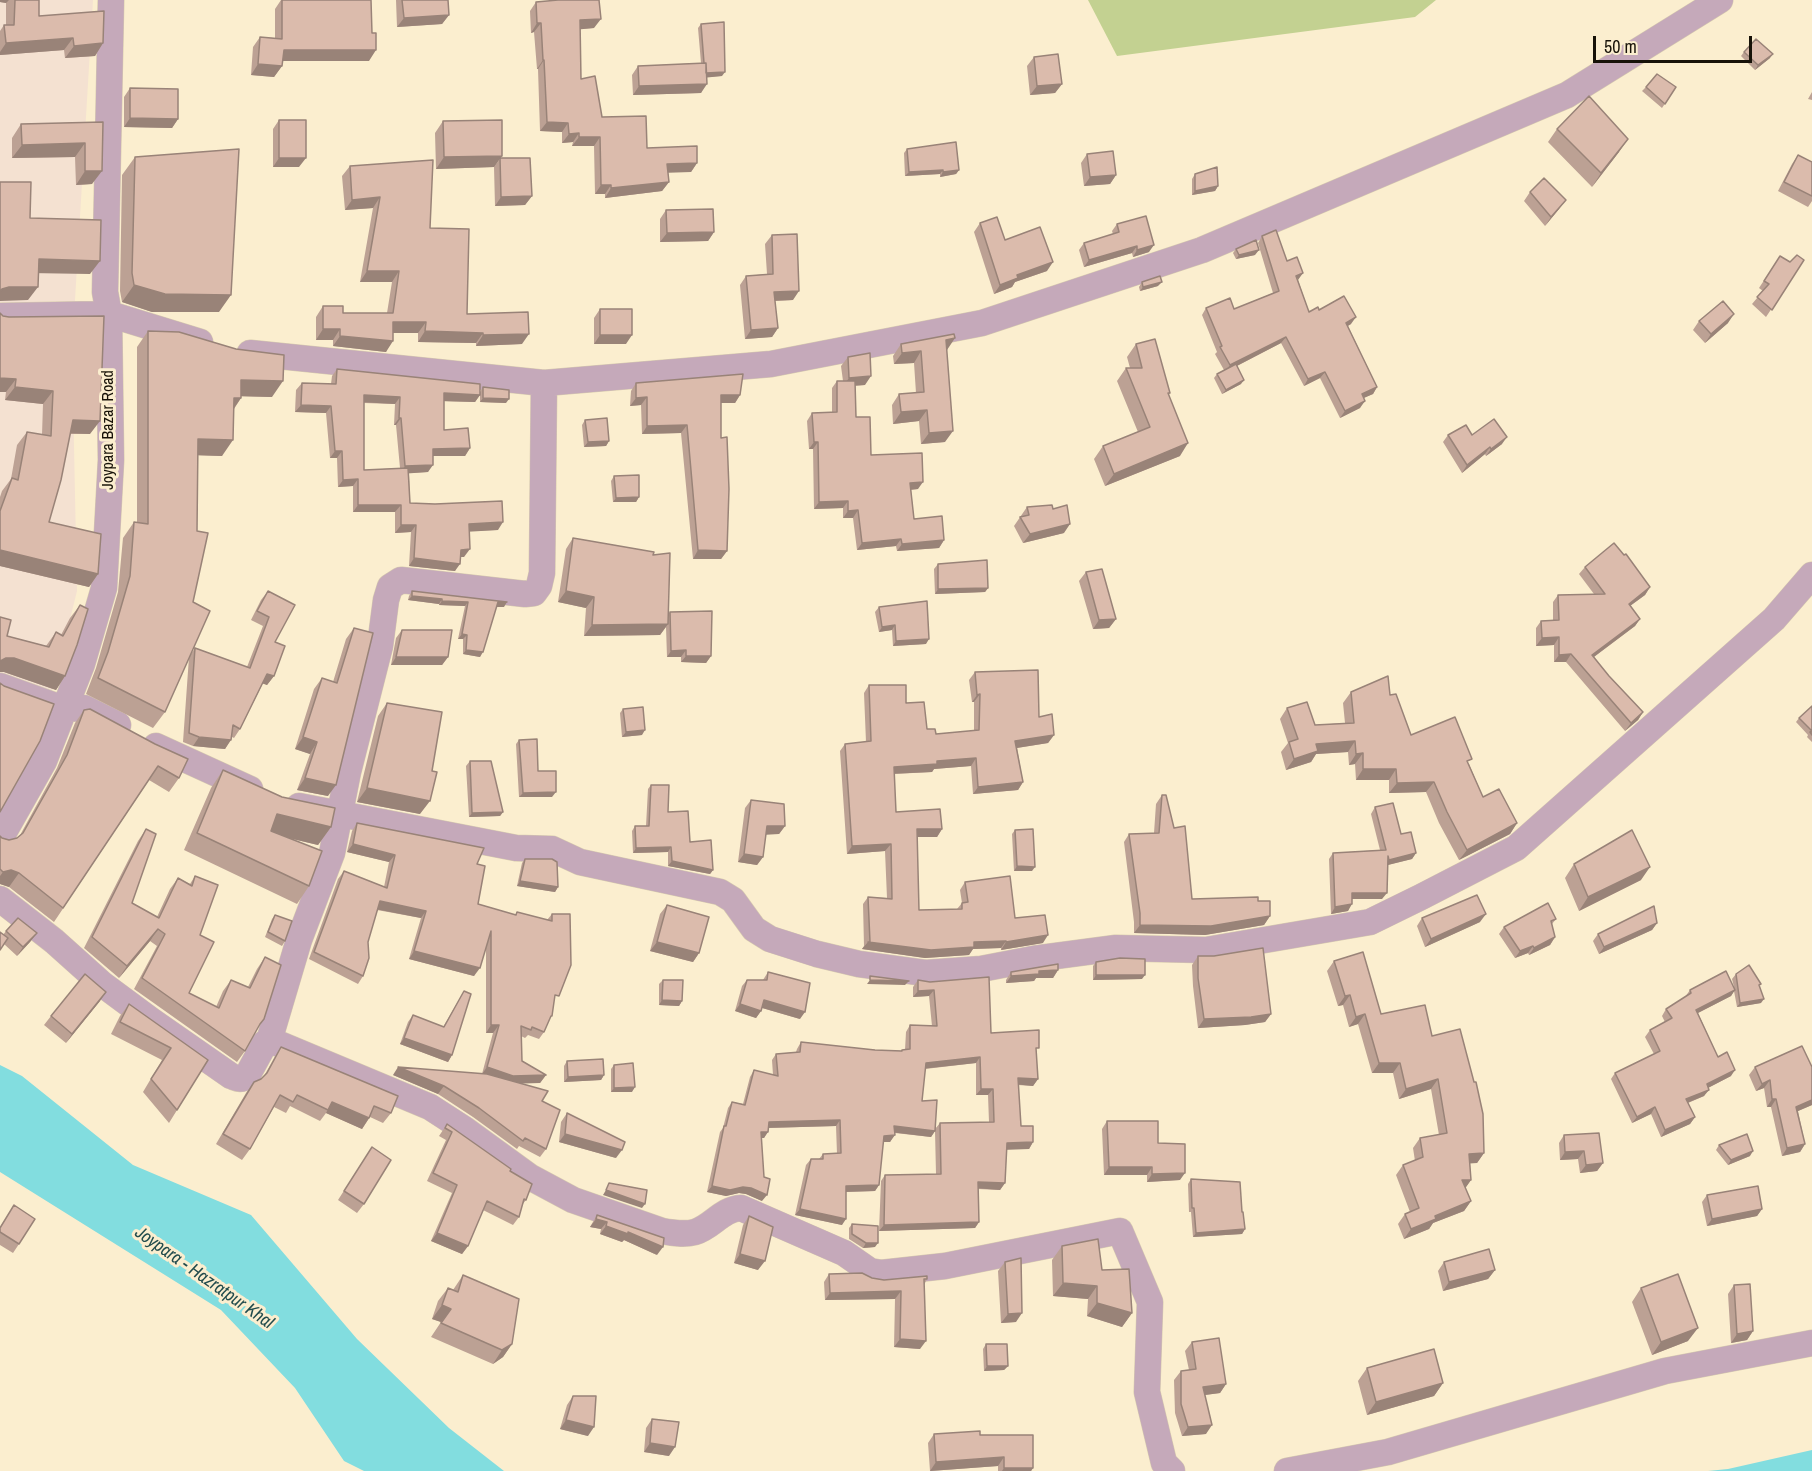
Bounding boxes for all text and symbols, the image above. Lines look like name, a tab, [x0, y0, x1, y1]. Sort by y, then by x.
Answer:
scale bar	[1596, 24, 1755, 62]
text: 50 m	[1604, 34, 1637, 59]
street label: Joypara Bazar Road	[99, 370, 119, 490]
water label: Joypara - Hazratpur Khal	[131, 1222, 277, 1334]

